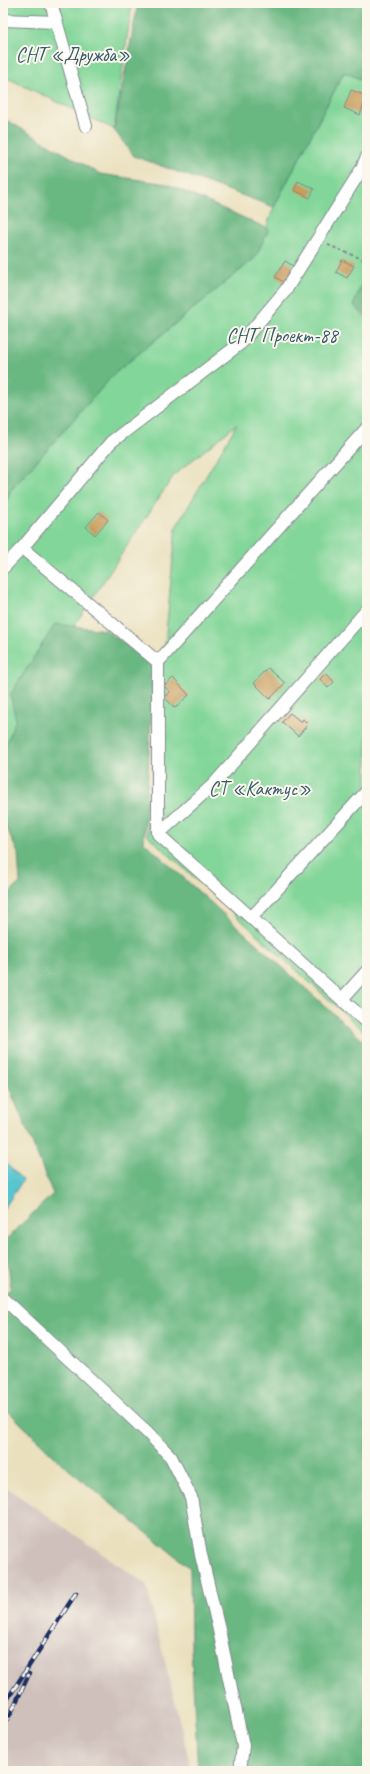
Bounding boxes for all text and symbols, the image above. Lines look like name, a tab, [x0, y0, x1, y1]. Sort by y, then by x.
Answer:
park label: СНТ «Дружба»	[16, 42, 130, 67]
park label: СНТ Проект-88	[226, 323, 340, 348]
park label: СТ «Кактус»	[209, 776, 311, 801]

